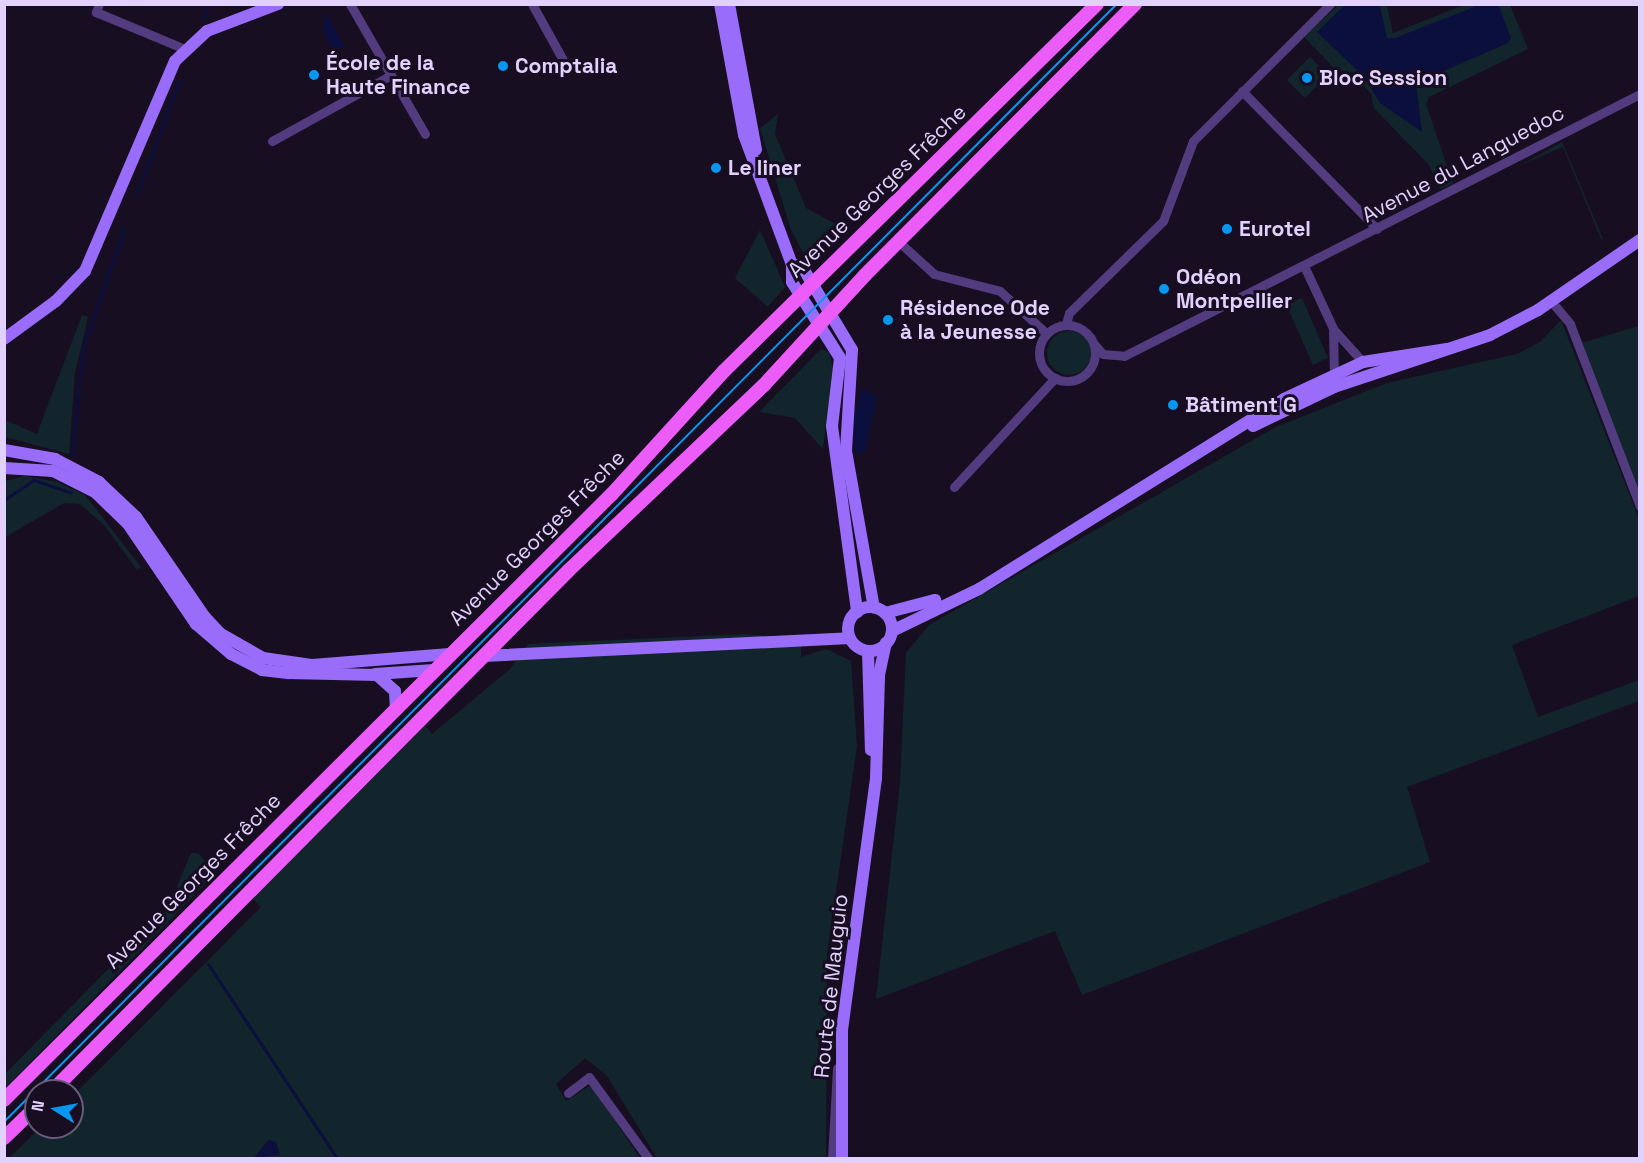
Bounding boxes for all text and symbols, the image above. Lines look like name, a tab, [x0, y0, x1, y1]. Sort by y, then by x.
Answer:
place label: École de la Haute Finance	[326, 50, 470, 100]
place label: Comptalia	[515, 53, 617, 79]
marker: Comptalia	[496, 59, 510, 73]
place label: Bloc Session	[1319, 65, 1447, 91]
marker: École de la Haute Finance	[307, 68, 321, 82]
marker: Bloc Session	[1300, 71, 1314, 85]
street label: Avenue Georges Frêche	[783, 99, 971, 283]
street label: Avenue du Languedoc	[1357, 100, 1569, 228]
place label: Le liner	[728, 155, 801, 181]
marker: Le liner	[709, 161, 723, 175]
place label: Eurotel	[1239, 216, 1311, 242]
marker: Eurotel	[1220, 222, 1234, 236]
place label: Odéon Montpellier	[1176, 264, 1292, 314]
marker: Odéon Montpellier	[1157, 282, 1171, 296]
place label: Résidence Ode à la Jeunesse	[900, 295, 1050, 345]
marker: Résidence Ode à la Jeunesse	[881, 313, 895, 327]
place label: Bâtiment G	[1185, 392, 1297, 418]
marker: Bâtiment G	[1166, 398, 1180, 412]
street label: Avenue Georges Frêche	[444, 445, 630, 631]
street label: Avenue Georges Frêche	[100, 788, 286, 974]
street label: Route de Mauguio	[809, 893, 853, 1079]
north arrow	[24, 1079, 84, 1139]
text: N	[26, 1099, 49, 1113]

